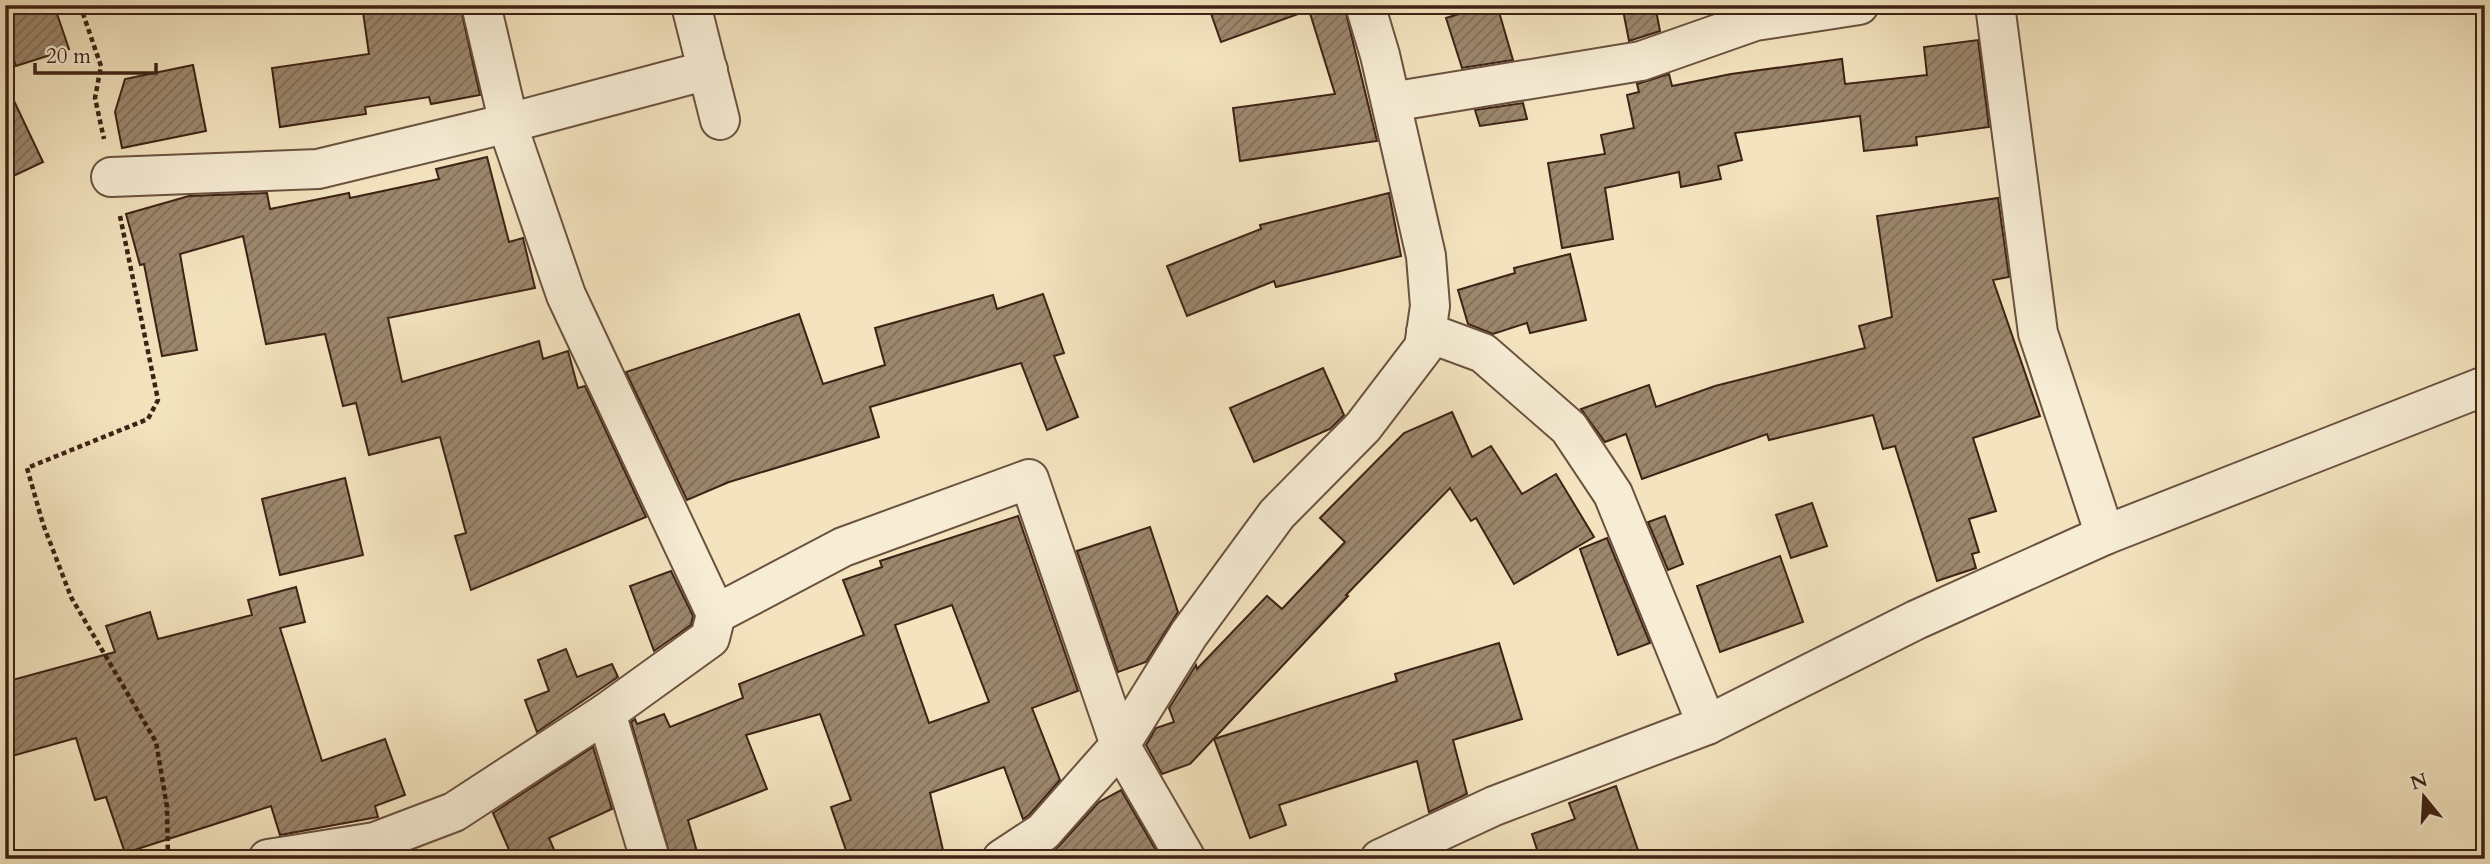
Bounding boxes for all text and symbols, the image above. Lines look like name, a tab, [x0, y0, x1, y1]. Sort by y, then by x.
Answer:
scale bar	[35, 32, 156, 76]
text: 20 m	[46, 42, 91, 71]
north arrow	[2388, 762, 2458, 832]
text: N	[2407, 767, 2431, 797]

